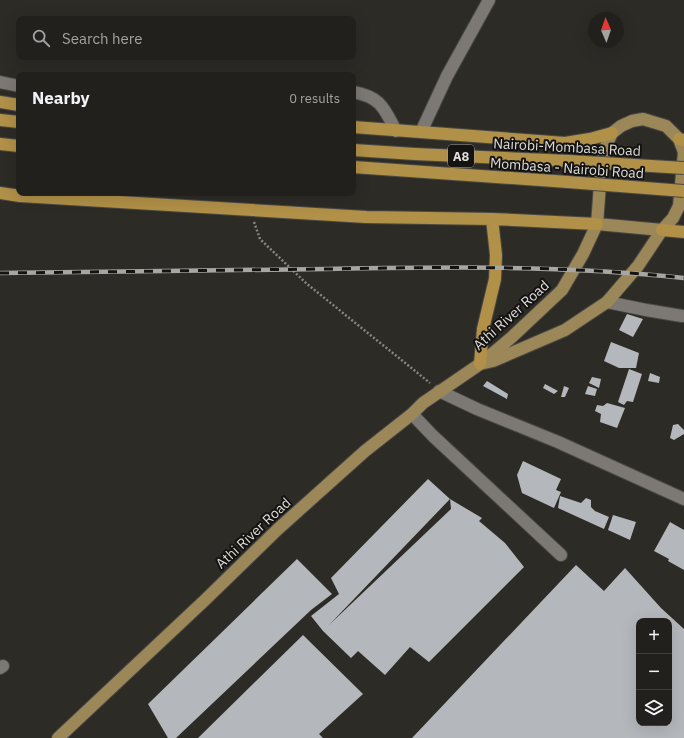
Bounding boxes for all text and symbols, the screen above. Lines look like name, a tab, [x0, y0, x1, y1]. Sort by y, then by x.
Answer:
north arrow	[588, 12, 624, 48]
search box	[16, 16, 356, 60]
icon: search	[30, 27, 52, 49]
text: Search here	[62, 29, 142, 48]
text: Nearby	[32, 87, 90, 109]
text: 0 results	[289, 90, 340, 107]
street label: Nairobi-Mombasa Road	[493, 134, 641, 160]
road number: A8	[448, 145, 474, 167]
street label: Mombasa - Nairobi Road	[489, 154, 645, 182]
street label: Athi River Road	[469, 276, 553, 354]
street label: Athi River Road	[212, 494, 294, 572]
map controls	[636, 618, 672, 726]
button: +	[636, 618, 672, 654]
button: −	[636, 654, 672, 690]
button: layers	[636, 690, 672, 726]

